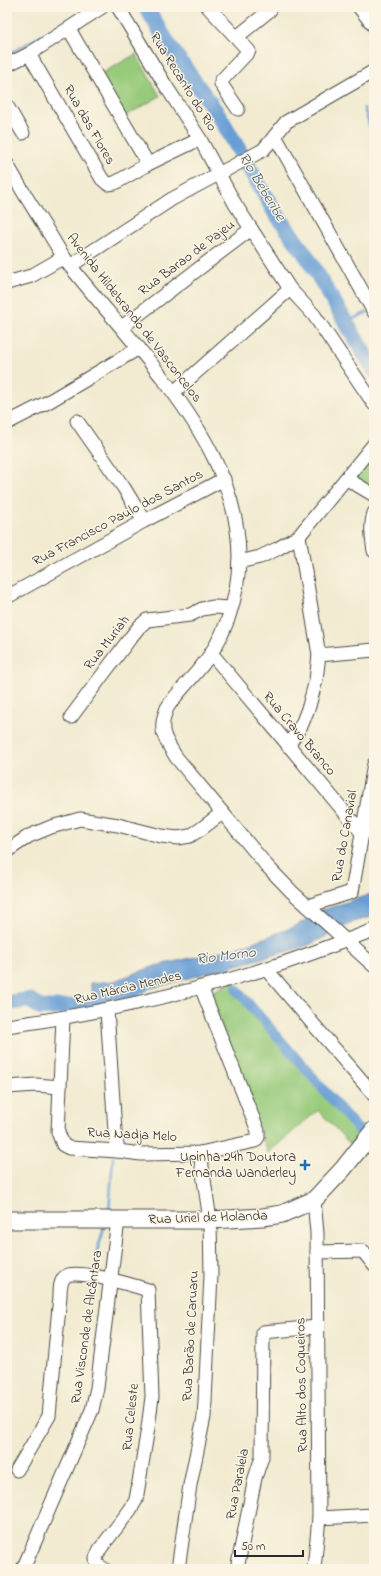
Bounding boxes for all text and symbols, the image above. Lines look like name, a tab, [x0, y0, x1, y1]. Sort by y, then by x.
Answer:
street label: Rua Recanto do Rio	[144, 28, 222, 136]
street label: Rua das Flores	[58, 81, 120, 169]
water label: Rio Beberibe	[233, 149, 292, 226]
street label: Rua Barao de Pajeu	[134, 215, 240, 301]
street label: Avenida Hildebrando de Vasconcelos	[61, 229, 207, 407]
street label: Rua Francisco Paulo dos Santos	[29, 464, 207, 572]
street label: Rua Muriah	[79, 611, 135, 675]
street label: Rua Cravo Branco	[257, 687, 341, 781]
street label: Rua do Canavial	[327, 788, 363, 884]
water label: Rio Morno	[195, 941, 258, 971]
street label: Rua Márcia Mendes	[72, 965, 184, 1011]
street label: Rua Nadja Melo	[87, 1122, 177, 1148]
place label: Upinha 24h Doutora Fernanda Wanderley	[175, 1147, 296, 1185]
marker: Upinha 24h Doutora Fernanda Wanderley	[299, 1159, 311, 1171]
street label: Rua Uriel de Holanda	[148, 1205, 268, 1231]
street label: Rua Visconde de Alcântara	[66, 1249, 108, 1405]
street label: Rua Barão de Caruaru	[177, 1270, 205, 1402]
street label: Rua Alto dos Coqueiros	[290, 1317, 314, 1453]
street label: Rua Celeste	[117, 1382, 145, 1452]
street label: Rua Paralela	[221, 1447, 255, 1521]
scale bar	[235, 1532, 303, 1558]
text: 50 m	[241, 1538, 265, 1556]

